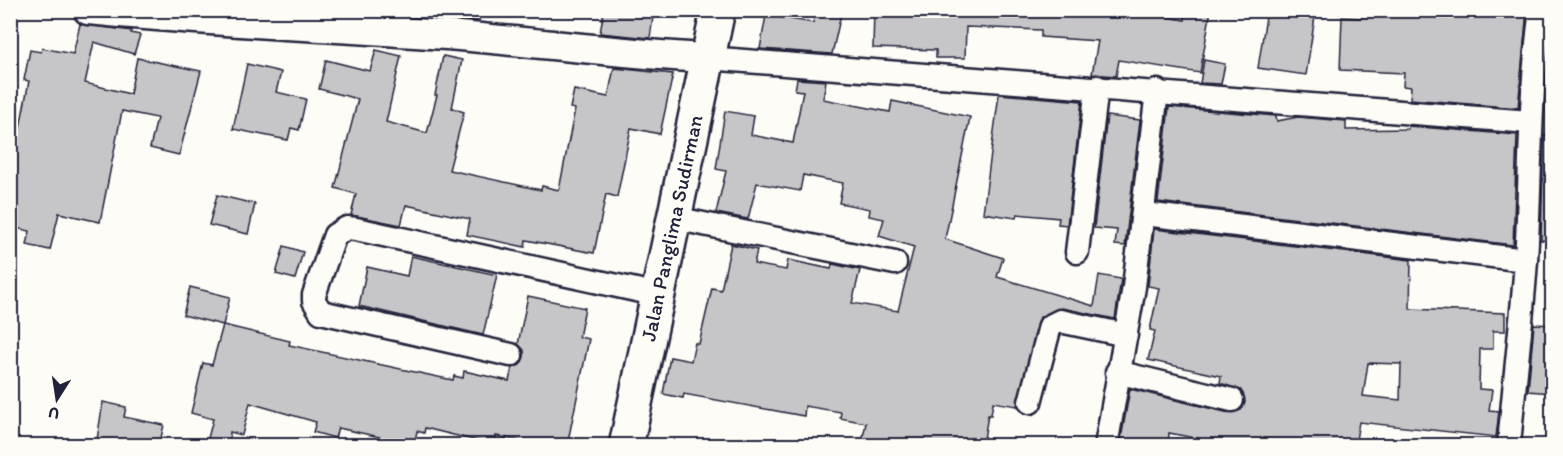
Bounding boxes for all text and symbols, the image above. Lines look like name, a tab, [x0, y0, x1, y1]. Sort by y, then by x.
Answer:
street label: Jalan Panglima Sudirman	[635, 112, 708, 343]
north arrow	[27, 369, 87, 429]
text: U	[47, 403, 61, 424]

